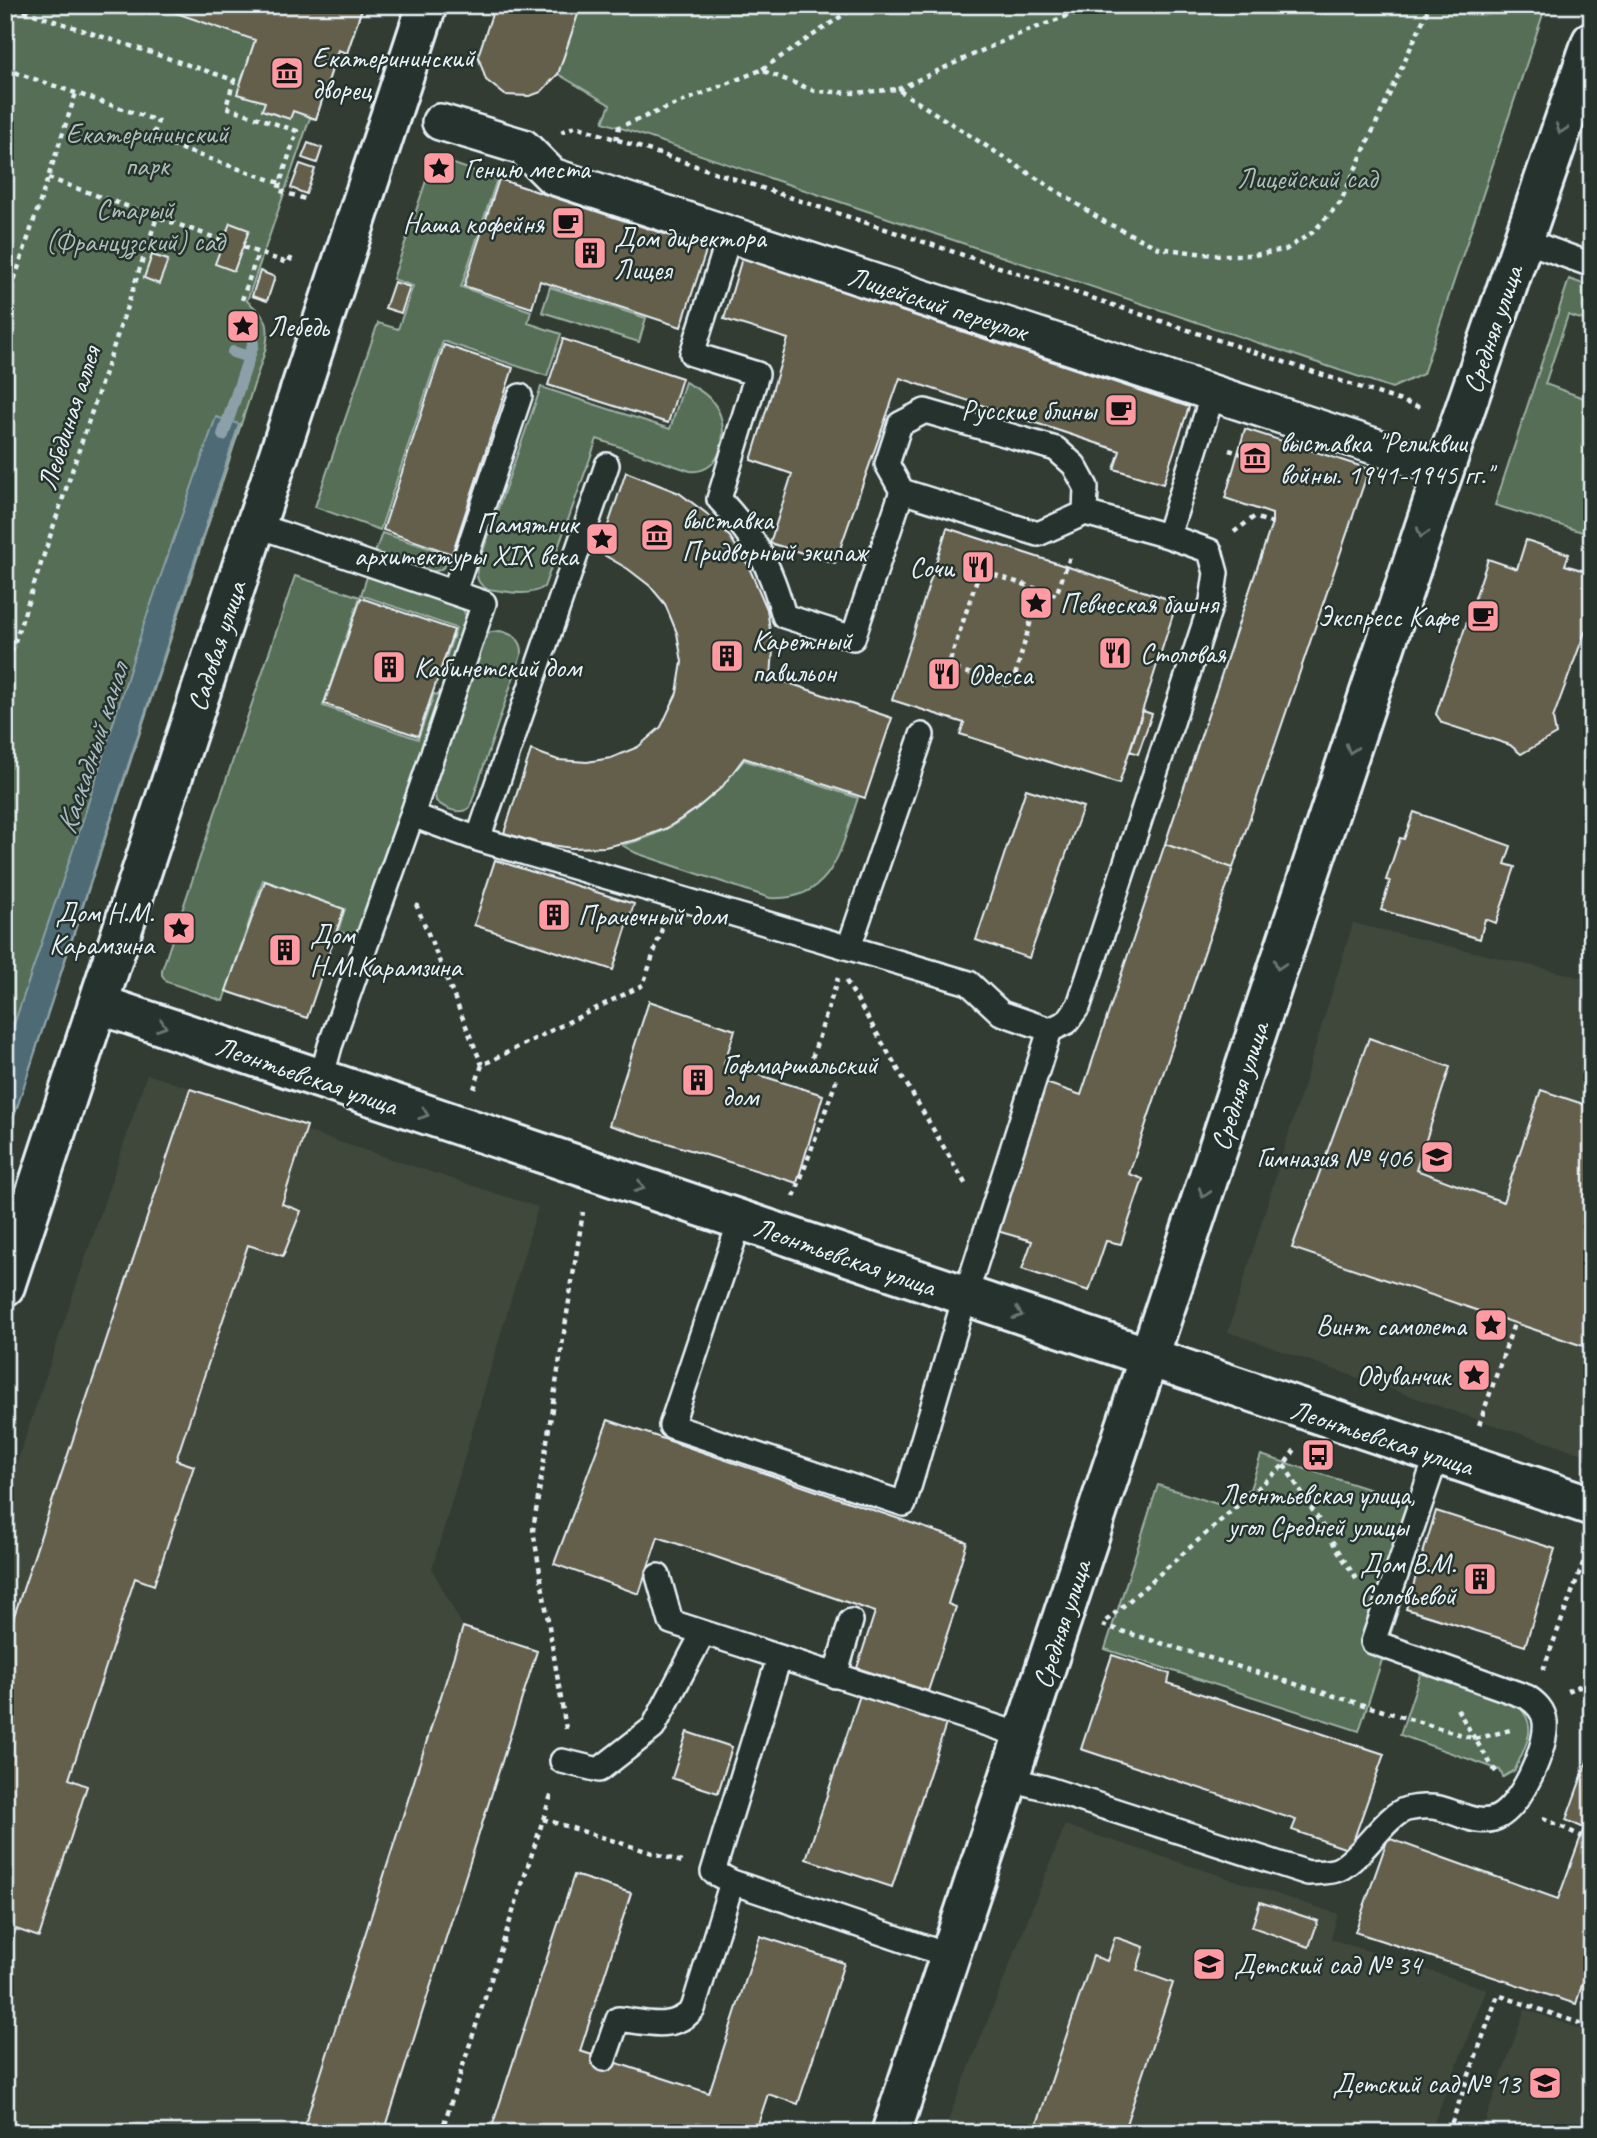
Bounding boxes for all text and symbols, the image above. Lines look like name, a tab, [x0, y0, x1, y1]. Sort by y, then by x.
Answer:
place label: Екатерининский дворец	[312, 40, 476, 107]
museum icon: Екатерининский дворец	[268, 54, 306, 92]
park label: Екатерининский парк	[66, 116, 230, 183]
one-way arrow	[1555, 122, 1569, 134]
place icon: Гению места	[420, 149, 458, 187]
place label: Гению места	[464, 151, 591, 186]
park label: Лицейский сад	[1237, 161, 1380, 196]
park label: Старый (Французский) сад	[46, 192, 227, 260]
cafe icon: Наша кофейня	[549, 204, 587, 242]
place label: Наша кофейня	[403, 206, 545, 241]
place label: Дом директора Лицея	[614, 220, 767, 287]
building icon: Дом директора Лицея	[571, 234, 609, 272]
street label: Лицейский переулок	[844, 258, 1034, 350]
street label: Средняя улица	[1454, 258, 1531, 398]
place icon: Лебедь	[224, 307, 262, 345]
place label: Лебедь	[268, 309, 331, 344]
street label: Лебединая аллея	[29, 340, 109, 494]
cafe icon: Русские блины	[1102, 391, 1140, 429]
place label: Русские блины	[961, 393, 1098, 428]
place label: выставка "Реликвии войны. 1941-1945 гг."	[1280, 425, 1497, 492]
museum icon: выставка "Реликвии войны. 1941-1945 гг."	[1236, 439, 1274, 477]
place label: выставка Придворный экипаж	[682, 502, 870, 569]
place label: Памятник архитектуры XIX века	[354, 506, 581, 573]
museum icon: выставка Придворный экипаж	[638, 516, 676, 554]
place icon: Памятник архитектуры XIX века	[583, 520, 621, 558]
one-way arrow	[1416, 527, 1431, 539]
restaurant icon: Сочи	[959, 548, 997, 586]
place label: Сочи	[910, 550, 956, 585]
street label: Садовая улица	[179, 575, 254, 715]
place icon: Певческая башня	[1017, 584, 1055, 622]
place label: Певческая башня	[1060, 586, 1221, 621]
cafe icon: Экспресс Кафе	[1464, 597, 1502, 635]
place label: Экспресс Кафе	[1318, 599, 1460, 634]
place label: Каретный павильон	[752, 623, 853, 690]
restaurant icon: Столовая	[1096, 634, 1134, 672]
place label: Столовая	[1140, 636, 1227, 671]
building icon: Каретный павильон	[708, 637, 746, 675]
building icon: Кабинетский дом	[370, 648, 408, 686]
place label: Кабинетский дом	[414, 650, 584, 685]
water label: Каскадный канал	[47, 655, 139, 839]
restaurant icon: Одесса	[925, 655, 963, 693]
place label: Одесса	[968, 657, 1034, 692]
one-way arrow	[1345, 743, 1359, 755]
place label: Дом Н.М. Карамзина	[49, 895, 156, 962]
building icon: Прачечный дом	[535, 896, 573, 934]
place label: Прачечный дом	[578, 898, 729, 933]
place icon: Дом Н.М. Карамзина	[160, 909, 198, 947]
place label: Дом Н.М.Карамзина	[310, 917, 464, 984]
building icon: Дом Н.М.Карамзина	[266, 931, 304, 969]
one-way arrow	[1273, 959, 1287, 971]
street label: Средняя улица	[1202, 1015, 1277, 1155]
one-way arrow	[156, 1018, 168, 1032]
street label: Леонтьевская улица	[211, 1028, 404, 1123]
place label: Гофмаршальский дом	[722, 1047, 879, 1114]
building icon: Гофмаршальский дом	[679, 1061, 717, 1099]
one-way arrow	[418, 1106, 430, 1120]
school or university icon: Гимназия № 406	[1418, 1138, 1456, 1176]
place label: Гимназия № 406	[1257, 1140, 1413, 1175]
one-way arrow	[633, 1179, 646, 1193]
one-way arrow	[1198, 1186, 1212, 1199]
street label: Леонтьевская улица	[749, 1209, 942, 1304]
one-way arrow	[1011, 1306, 1024, 1320]
place icon: Винт самолета	[1472, 1306, 1510, 1344]
place label: Винт самолета	[1316, 1308, 1468, 1343]
place icon: Одуванчик	[1455, 1356, 1493, 1394]
place label: Одуванчик	[1356, 1358, 1453, 1393]
street label: Леонтьевская улица	[1286, 1392, 1479, 1484]
bus stop icon: Леонтьевская улица, угол Средней улицы	[1299, 1436, 1337, 1474]
place label: Леонтьевская улица, угол Средней улицы	[1220, 1477, 1416, 1544]
place label: Дом В.М. Соловьевой	[1360, 1546, 1457, 1613]
street label: Средняя улица	[1024, 1553, 1099, 1693]
building icon: Дом В.М. Соловьевой	[1461, 1560, 1499, 1598]
school or university icon: Детский сад № 34	[1190, 1945, 1228, 1983]
place label: Детский сад № 34	[1234, 1947, 1424, 1982]
school or university icon: Детский сад № 13	[1526, 2064, 1564, 2102]
place label: Детский сад № 13	[1333, 2066, 1522, 2101]

